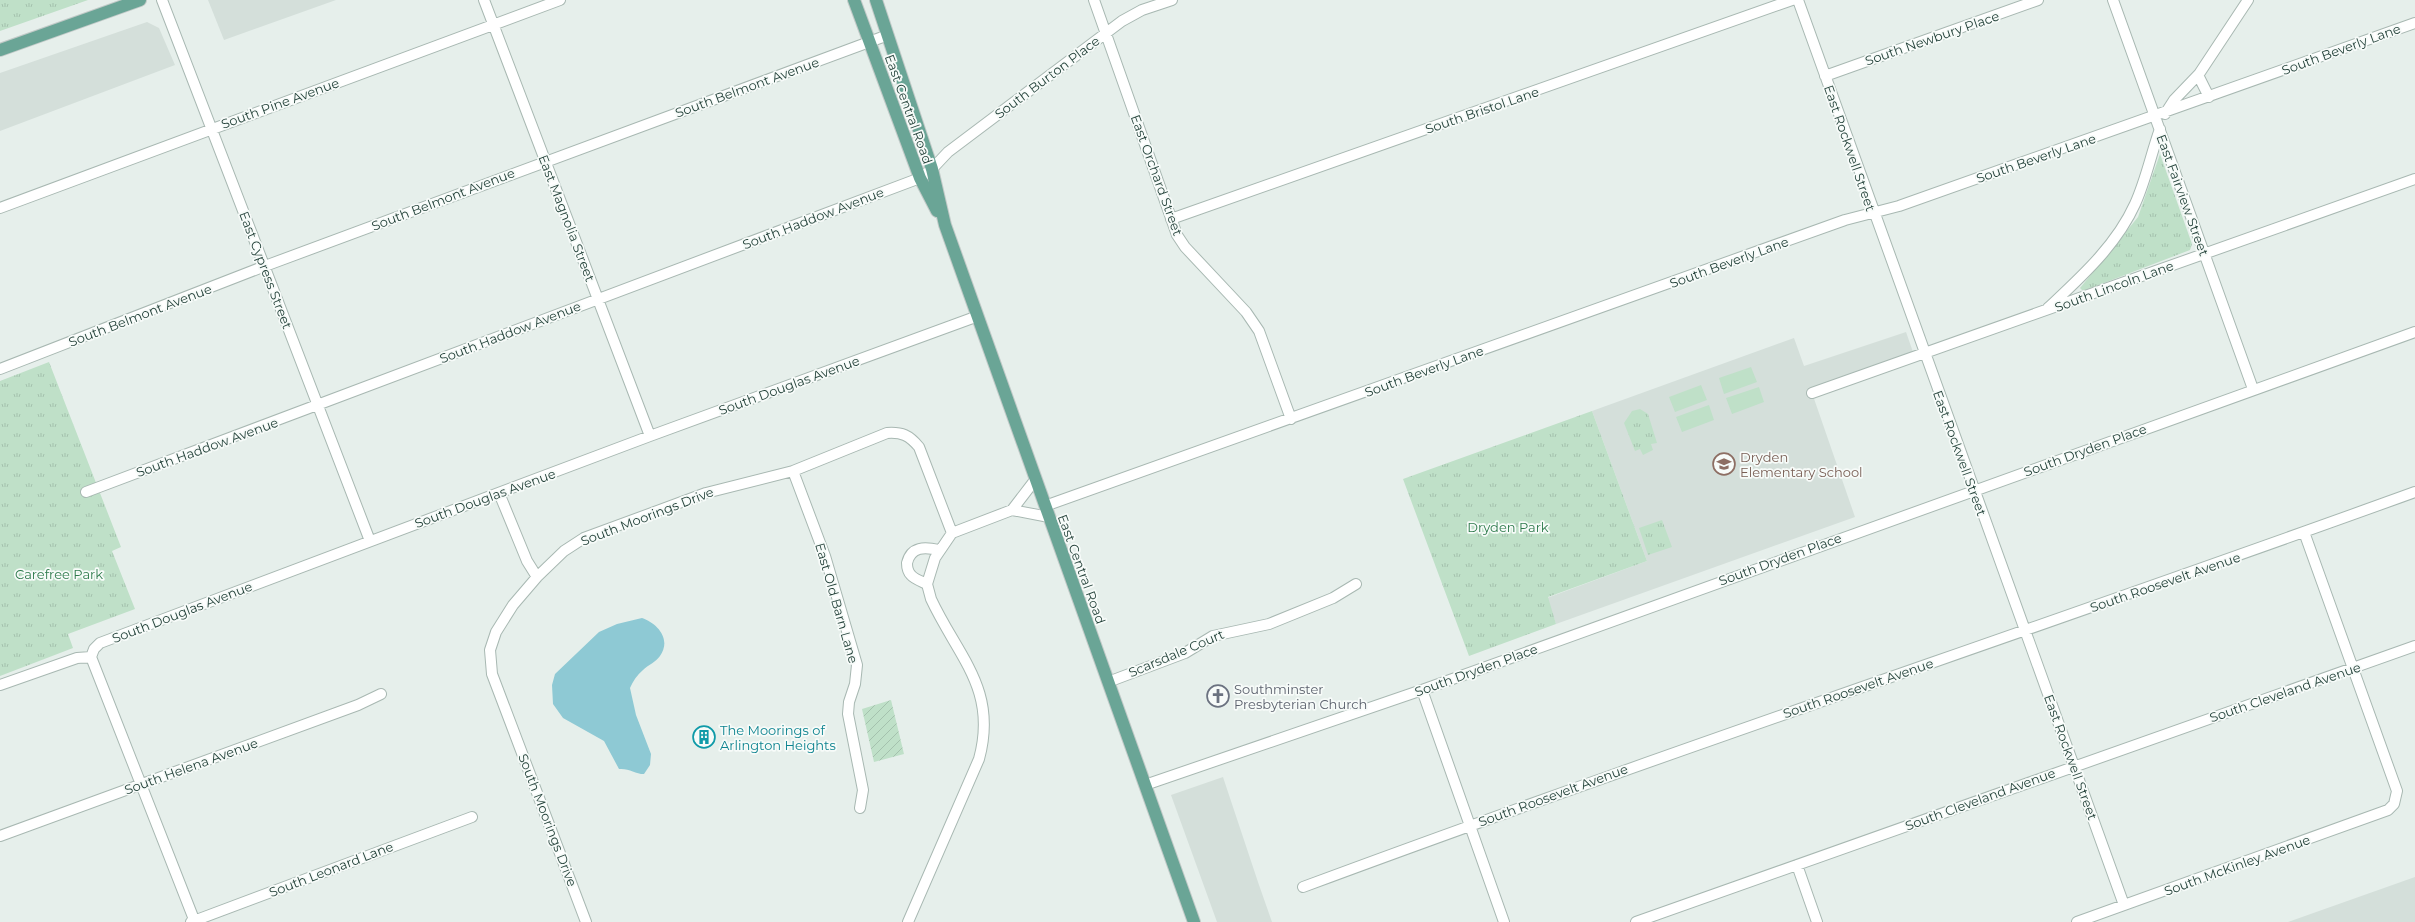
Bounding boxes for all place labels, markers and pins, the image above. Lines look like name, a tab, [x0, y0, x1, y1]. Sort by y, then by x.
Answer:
place label: Dryden Elementary School	[1740, 449, 1863, 480]
school or university icon: Dryden Elementary School	[1711, 451, 1737, 477]
place label: Southminster Presbyterian Church	[1234, 681, 1367, 712]
church icon: Southminster Presbyterian Church	[1205, 683, 1231, 709]
place label: The Moorings of Arlington Heights	[720, 722, 836, 753]
building icon: The Moorings of Arlington Heights	[691, 724, 717, 750]

